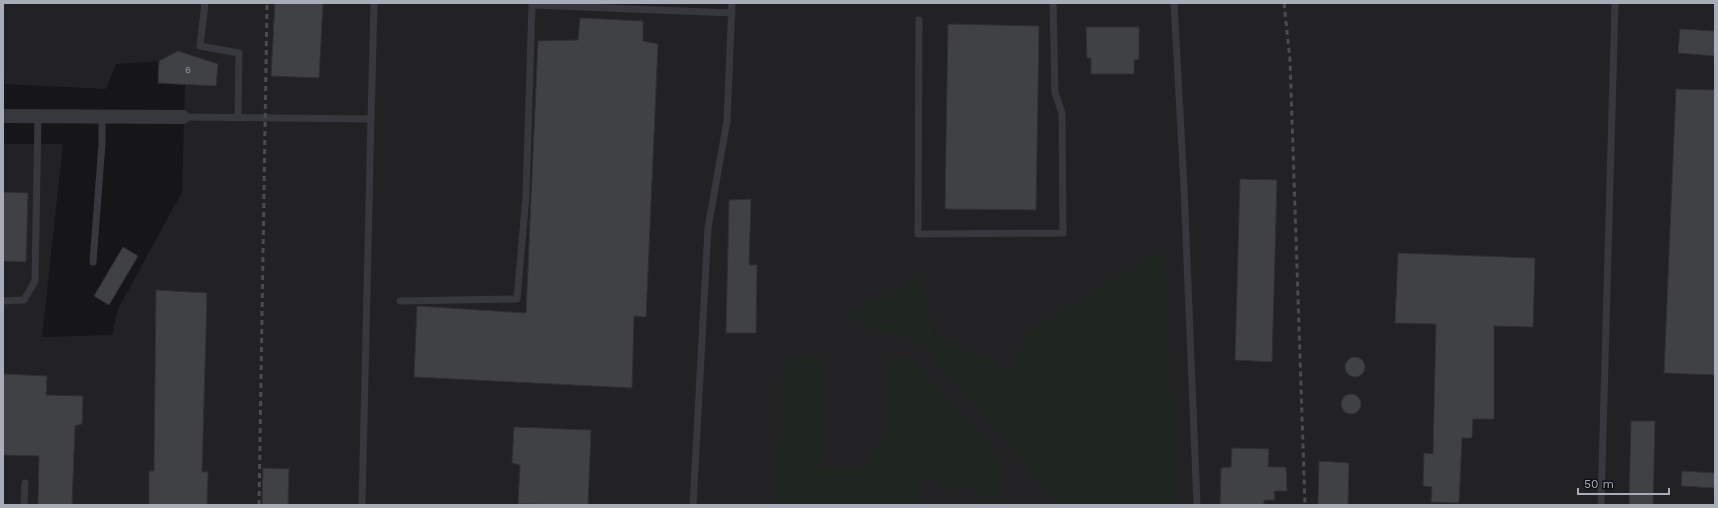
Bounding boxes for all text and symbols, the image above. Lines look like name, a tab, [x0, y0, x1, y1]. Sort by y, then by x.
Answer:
house number: 6	[185, 64, 191, 75]
scale bar	[1578, 470, 1669, 496]
text: 50 m	[1584, 477, 1614, 491]

